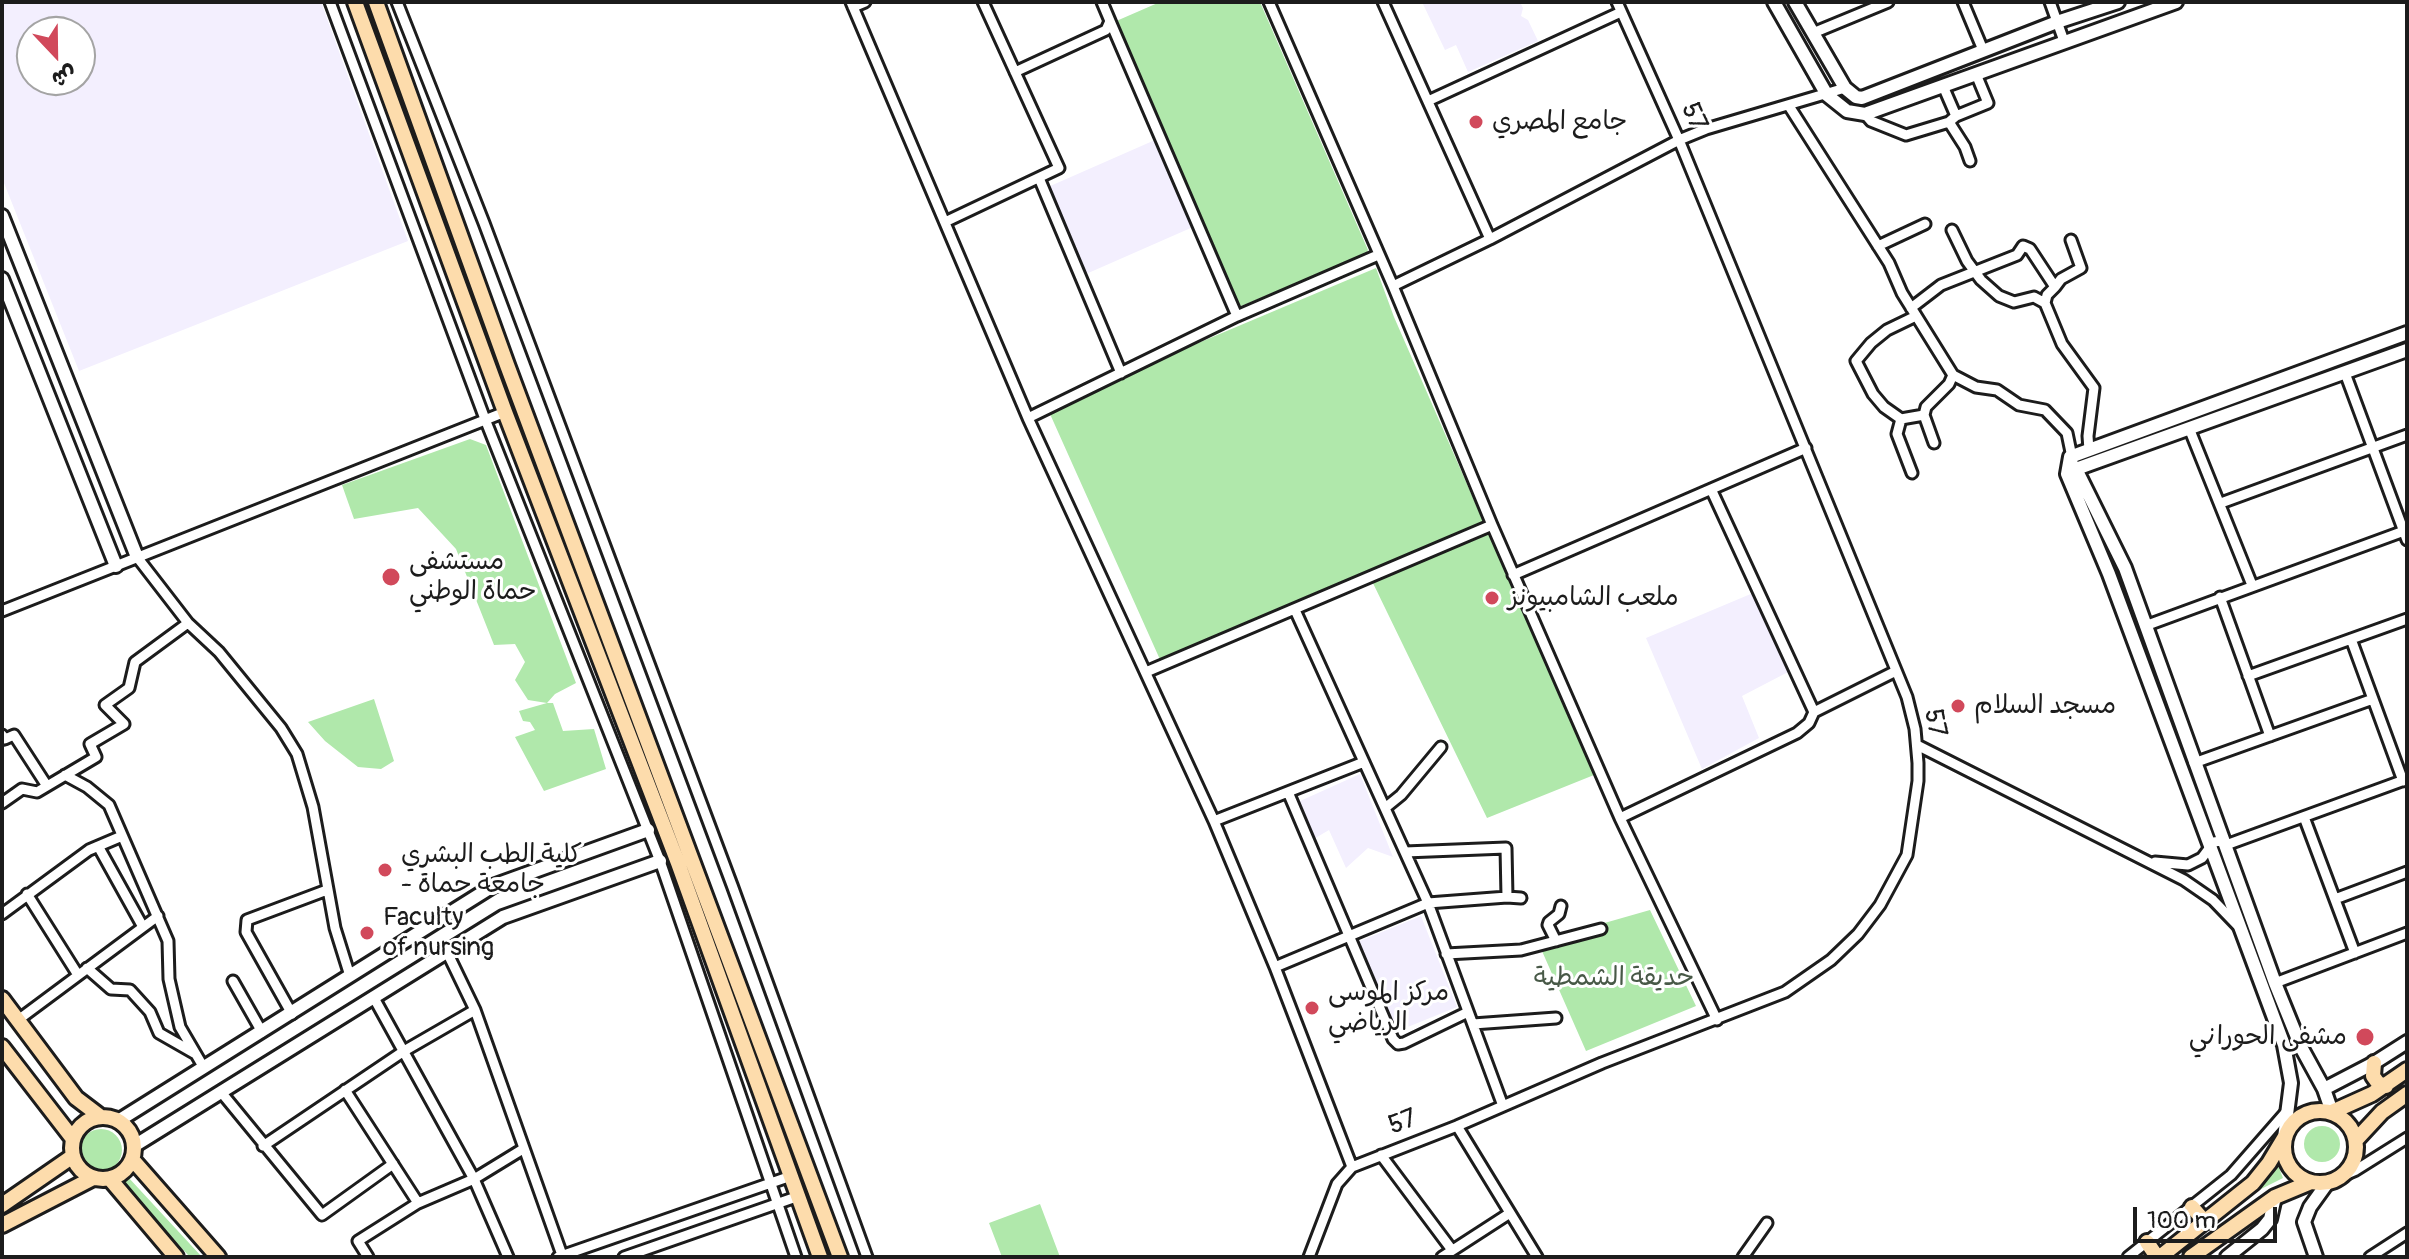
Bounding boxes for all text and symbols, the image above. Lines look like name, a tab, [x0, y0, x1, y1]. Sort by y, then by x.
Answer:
north arrow	[16, 16, 96, 96]
text: ش	[48, 59, 81, 94]
street label: 57	[1673, 98, 1713, 136]
place label: جامع المصري	[1492, 106, 1627, 138]
marker: جامع المصري	[1467, 113, 1485, 131]
place label: مستشفى حماة الوطني	[409, 546, 537, 608]
marker: مستشفى حماة الوطني	[380, 566, 402, 588]
place label: ملعب الشامبيونز	[1508, 582, 1679, 614]
marker: ملعب الشامبيونز	[1483, 589, 1501, 607]
place label: مسجد السلام	[1974, 690, 2116, 722]
marker: مسجد السلام	[1949, 697, 1967, 715]
street label: 57	[1916, 706, 1952, 740]
place label: كلية الطب البشري - جامعة حماة	[401, 839, 582, 900]
marker: كلية الطب البشري - جامعة حماة	[376, 861, 394, 879]
place label: Faculty of nursing	[383, 902, 494, 964]
marker: Faculty of nursing	[358, 924, 376, 942]
park label: حديقة الشمطية	[1534, 962, 1694, 994]
place label: مركز الموسى الرياضي	[1328, 977, 1449, 1038]
marker: مركز الموسى الرياضي	[1303, 999, 1321, 1017]
place label: مشفى الحوراني	[2189, 1021, 2347, 1053]
marker: مشفى الحوراني	[2354, 1026, 2376, 1048]
street label: 57	[1384, 1103, 1422, 1143]
scale bar	[2137, 1191, 2281, 1241]
text: 100 m	[2147, 1206, 2216, 1235]

